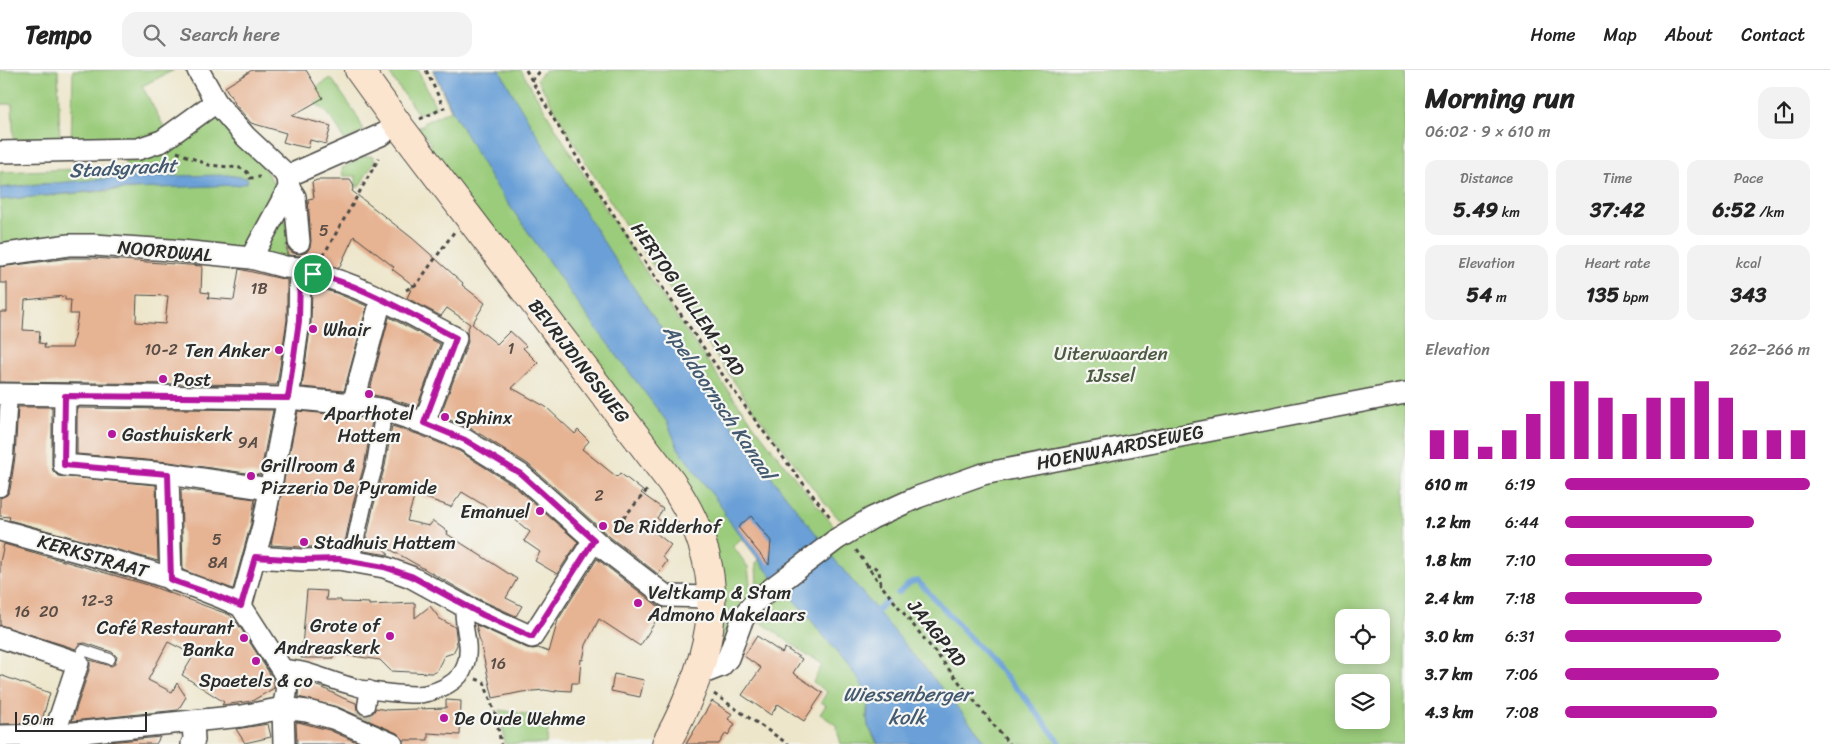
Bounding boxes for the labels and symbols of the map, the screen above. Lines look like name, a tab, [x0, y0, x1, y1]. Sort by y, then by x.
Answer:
water label: Stadsgracht	[68, 148, 180, 188]
street label: HERTOG WILLEM-PAD	[622, 215, 754, 384]
house number: 5	[319, 216, 329, 245]
street label: NOORDWAL	[116, 230, 214, 272]
pin	[292, 253, 334, 295]
house number: 1B	[251, 274, 267, 303]
street label: BEVRIJDINGSWEG	[520, 291, 639, 431]
place label: Whair	[323, 313, 371, 346]
water label: Apeldoornsch Kanaal	[653, 316, 787, 491]
marker: Whair	[307, 323, 319, 335]
place label: Ten Anker	[185, 334, 270, 367]
house number: 1	[508, 334, 515, 363]
house number: 10-2	[144, 335, 178, 364]
park label: Uiterwaarden IJssel	[1054, 337, 1168, 392]
marker: Ten Anker	[273, 344, 285, 356]
place label: Post	[173, 363, 211, 396]
marker: Post	[157, 373, 169, 385]
marker: Aparthotel Hattem	[363, 388, 375, 400]
place label: Aparthotel Hattem	[323, 397, 415, 452]
place label: Sphinx	[455, 401, 512, 434]
marker: Sphinx	[439, 411, 451, 423]
street label: HOENWAARDSEWEG	[1033, 415, 1207, 479]
place label: Gasthuiskerk	[122, 418, 233, 451]
marker: Gasthuiskerk	[106, 428, 118, 440]
house number: 9A	[238, 428, 258, 457]
place label: Grillroom & Pizzeria De Pyramide	[261, 449, 437, 504]
marker: Grillroom & Pizzeria De Pyramide	[245, 470, 257, 482]
house number: 2	[594, 481, 604, 510]
place label: Emanuel	[460, 495, 531, 528]
marker: Emanuel	[534, 505, 546, 517]
place label: De Ridderhof	[613, 510, 723, 543]
marker: De Ridderhof	[597, 520, 609, 532]
street label: KERKSTRAAT	[34, 524, 154, 588]
house number: 5	[212, 525, 222, 554]
place label: Stadhuis Hattem	[314, 526, 456, 559]
marker: Stadhuis Hattem	[298, 536, 310, 548]
house number: 8A	[208, 548, 228, 577]
place label: Veltkamp & Stam Admono Makelaars	[647, 576, 806, 631]
house number: 12-3	[81, 586, 113, 615]
street label: JAAGPAD	[898, 591, 975, 675]
house number: 16	[14, 597, 30, 626]
house number: 20	[39, 597, 59, 626]
marker: Veltkamp & Stam Admono Makelaars	[632, 597, 644, 609]
place label: Grote of Andreaskerk	[273, 609, 382, 664]
place label: Café Restaurant Banka	[97, 611, 235, 666]
marker: Grote of Andreaskerk	[384, 630, 396, 642]
marker: Café Restaurant Banka	[238, 632, 250, 644]
house number: 16	[490, 649, 506, 678]
marker: Spaetels & co	[250, 655, 262, 667]
place label: Spaetels & co	[199, 664, 313, 697]
water label: Wiessenberger kolk	[843, 677, 975, 735]
place label: De Oude Wehme	[454, 702, 586, 735]
scale bar	[15, 709, 148, 732]
marker: De Oude Wehme	[438, 712, 450, 724]

